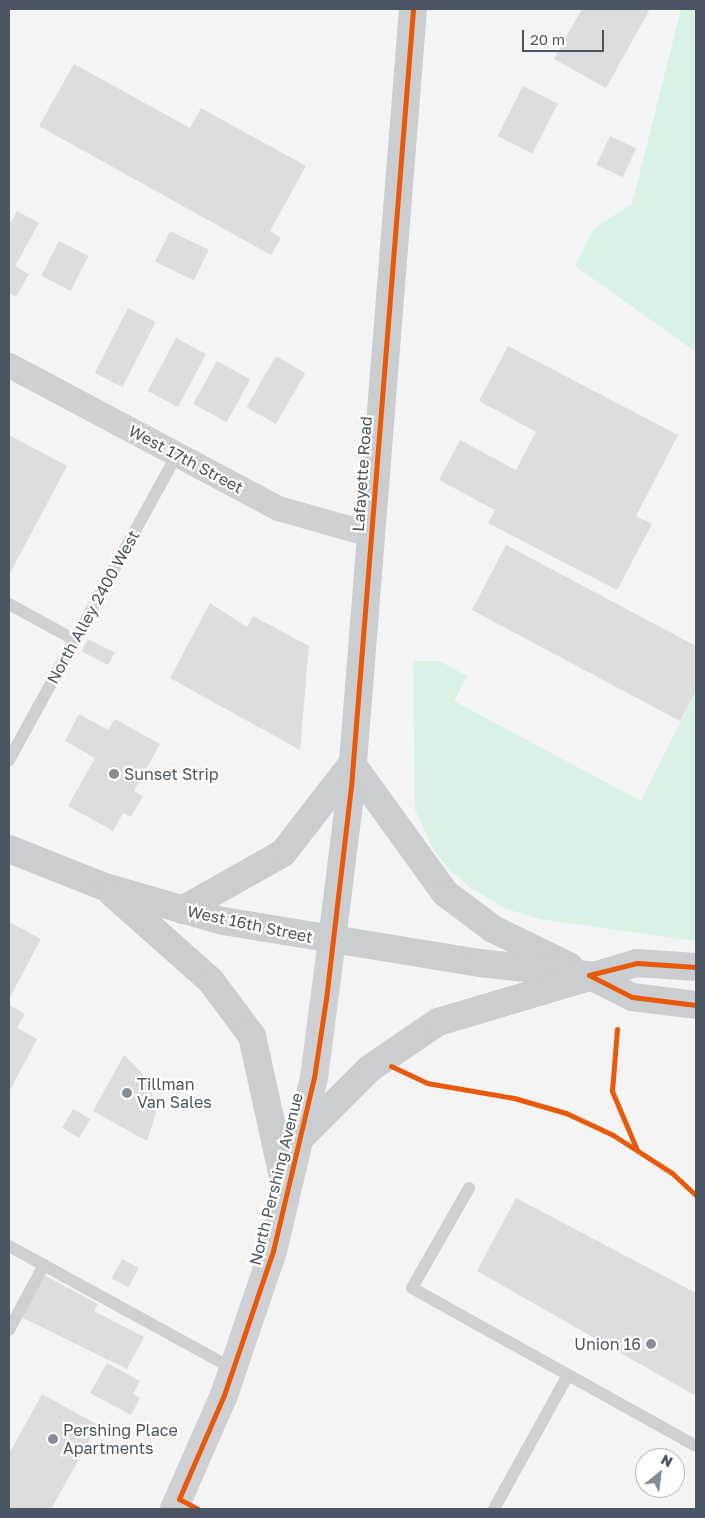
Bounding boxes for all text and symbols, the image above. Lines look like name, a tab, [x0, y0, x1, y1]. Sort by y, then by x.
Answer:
scale bar	[525, 20, 608, 52]
text: 20 m	[530, 30, 565, 48]
street label: Lafayette Road	[348, 416, 376, 532]
street label: West 17th Street	[126, 421, 246, 497]
street label: North Alley 2400 West	[43, 527, 143, 687]
place label: Sunset Strip	[124, 764, 219, 784]
marker: Sunset Strip	[108, 768, 120, 780]
street label: West 16th Street	[185, 901, 315, 947]
place label: Tillman Van Sales	[137, 1074, 212, 1112]
marker: Tillman Van Sales	[121, 1087, 133, 1099]
street label: North Pershing Avenue	[245, 1091, 307, 1267]
place label: Union 16	[574, 1334, 641, 1354]
marker: Union 16	[645, 1338, 657, 1350]
place label: Pershing Place Apartments	[63, 1420, 178, 1458]
marker: Pershing Place Apartments	[47, 1433, 59, 1445]
north arrow	[635, 1448, 685, 1498]
text: N	[658, 1450, 676, 1470]

